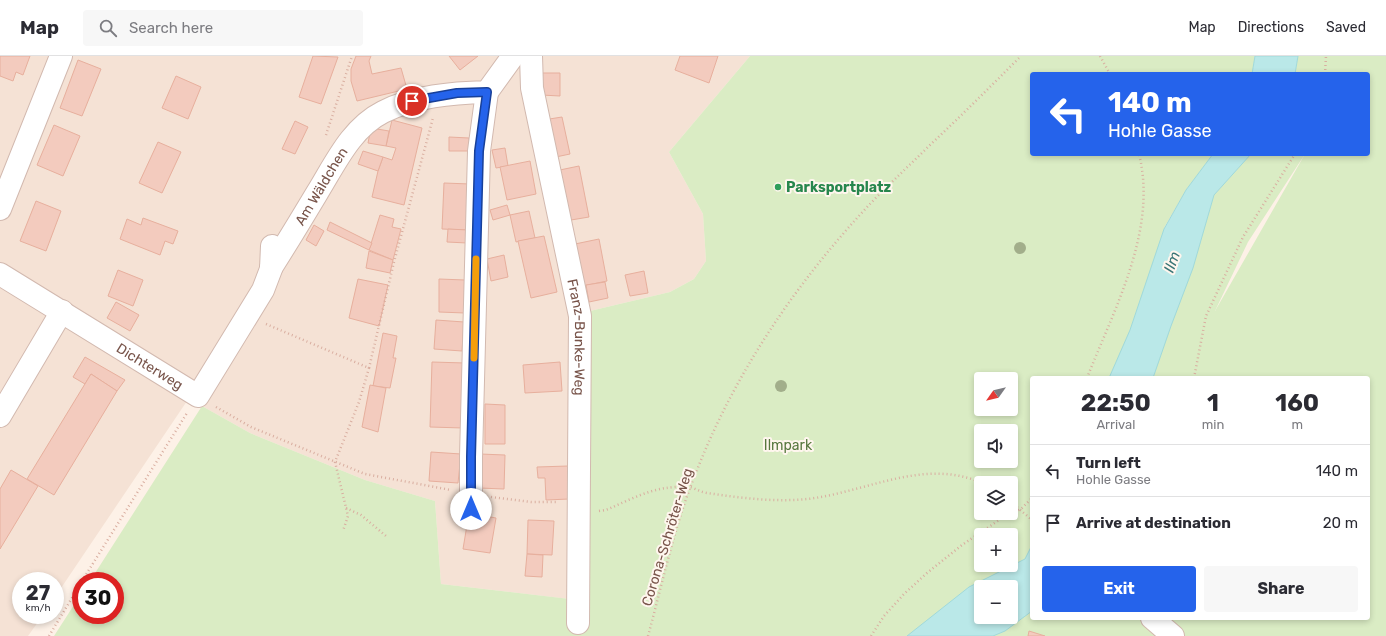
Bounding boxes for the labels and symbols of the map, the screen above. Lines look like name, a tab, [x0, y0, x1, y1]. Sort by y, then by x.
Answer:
pin	[395, 84, 429, 118]
street label: Am Wäldchen	[292, 144, 352, 228]
place label: Parksportplatz	[786, 179, 892, 196]
marker: Parksportplatz	[773, 182, 783, 192]
water label: Ilm	[1160, 249, 1184, 275]
street label: Franz-Bunke-Weg	[563, 277, 588, 396]
street label: Dichterweg	[113, 340, 186, 394]
north arrow	[974, 372, 1018, 416]
park label: Ilmpark	[764, 437, 813, 454]
street label: Corona-Schröter-Weg	[638, 466, 697, 608]
position arrow	[450, 488, 492, 530]
speed limit sign: 30	[72, 572, 124, 624]

